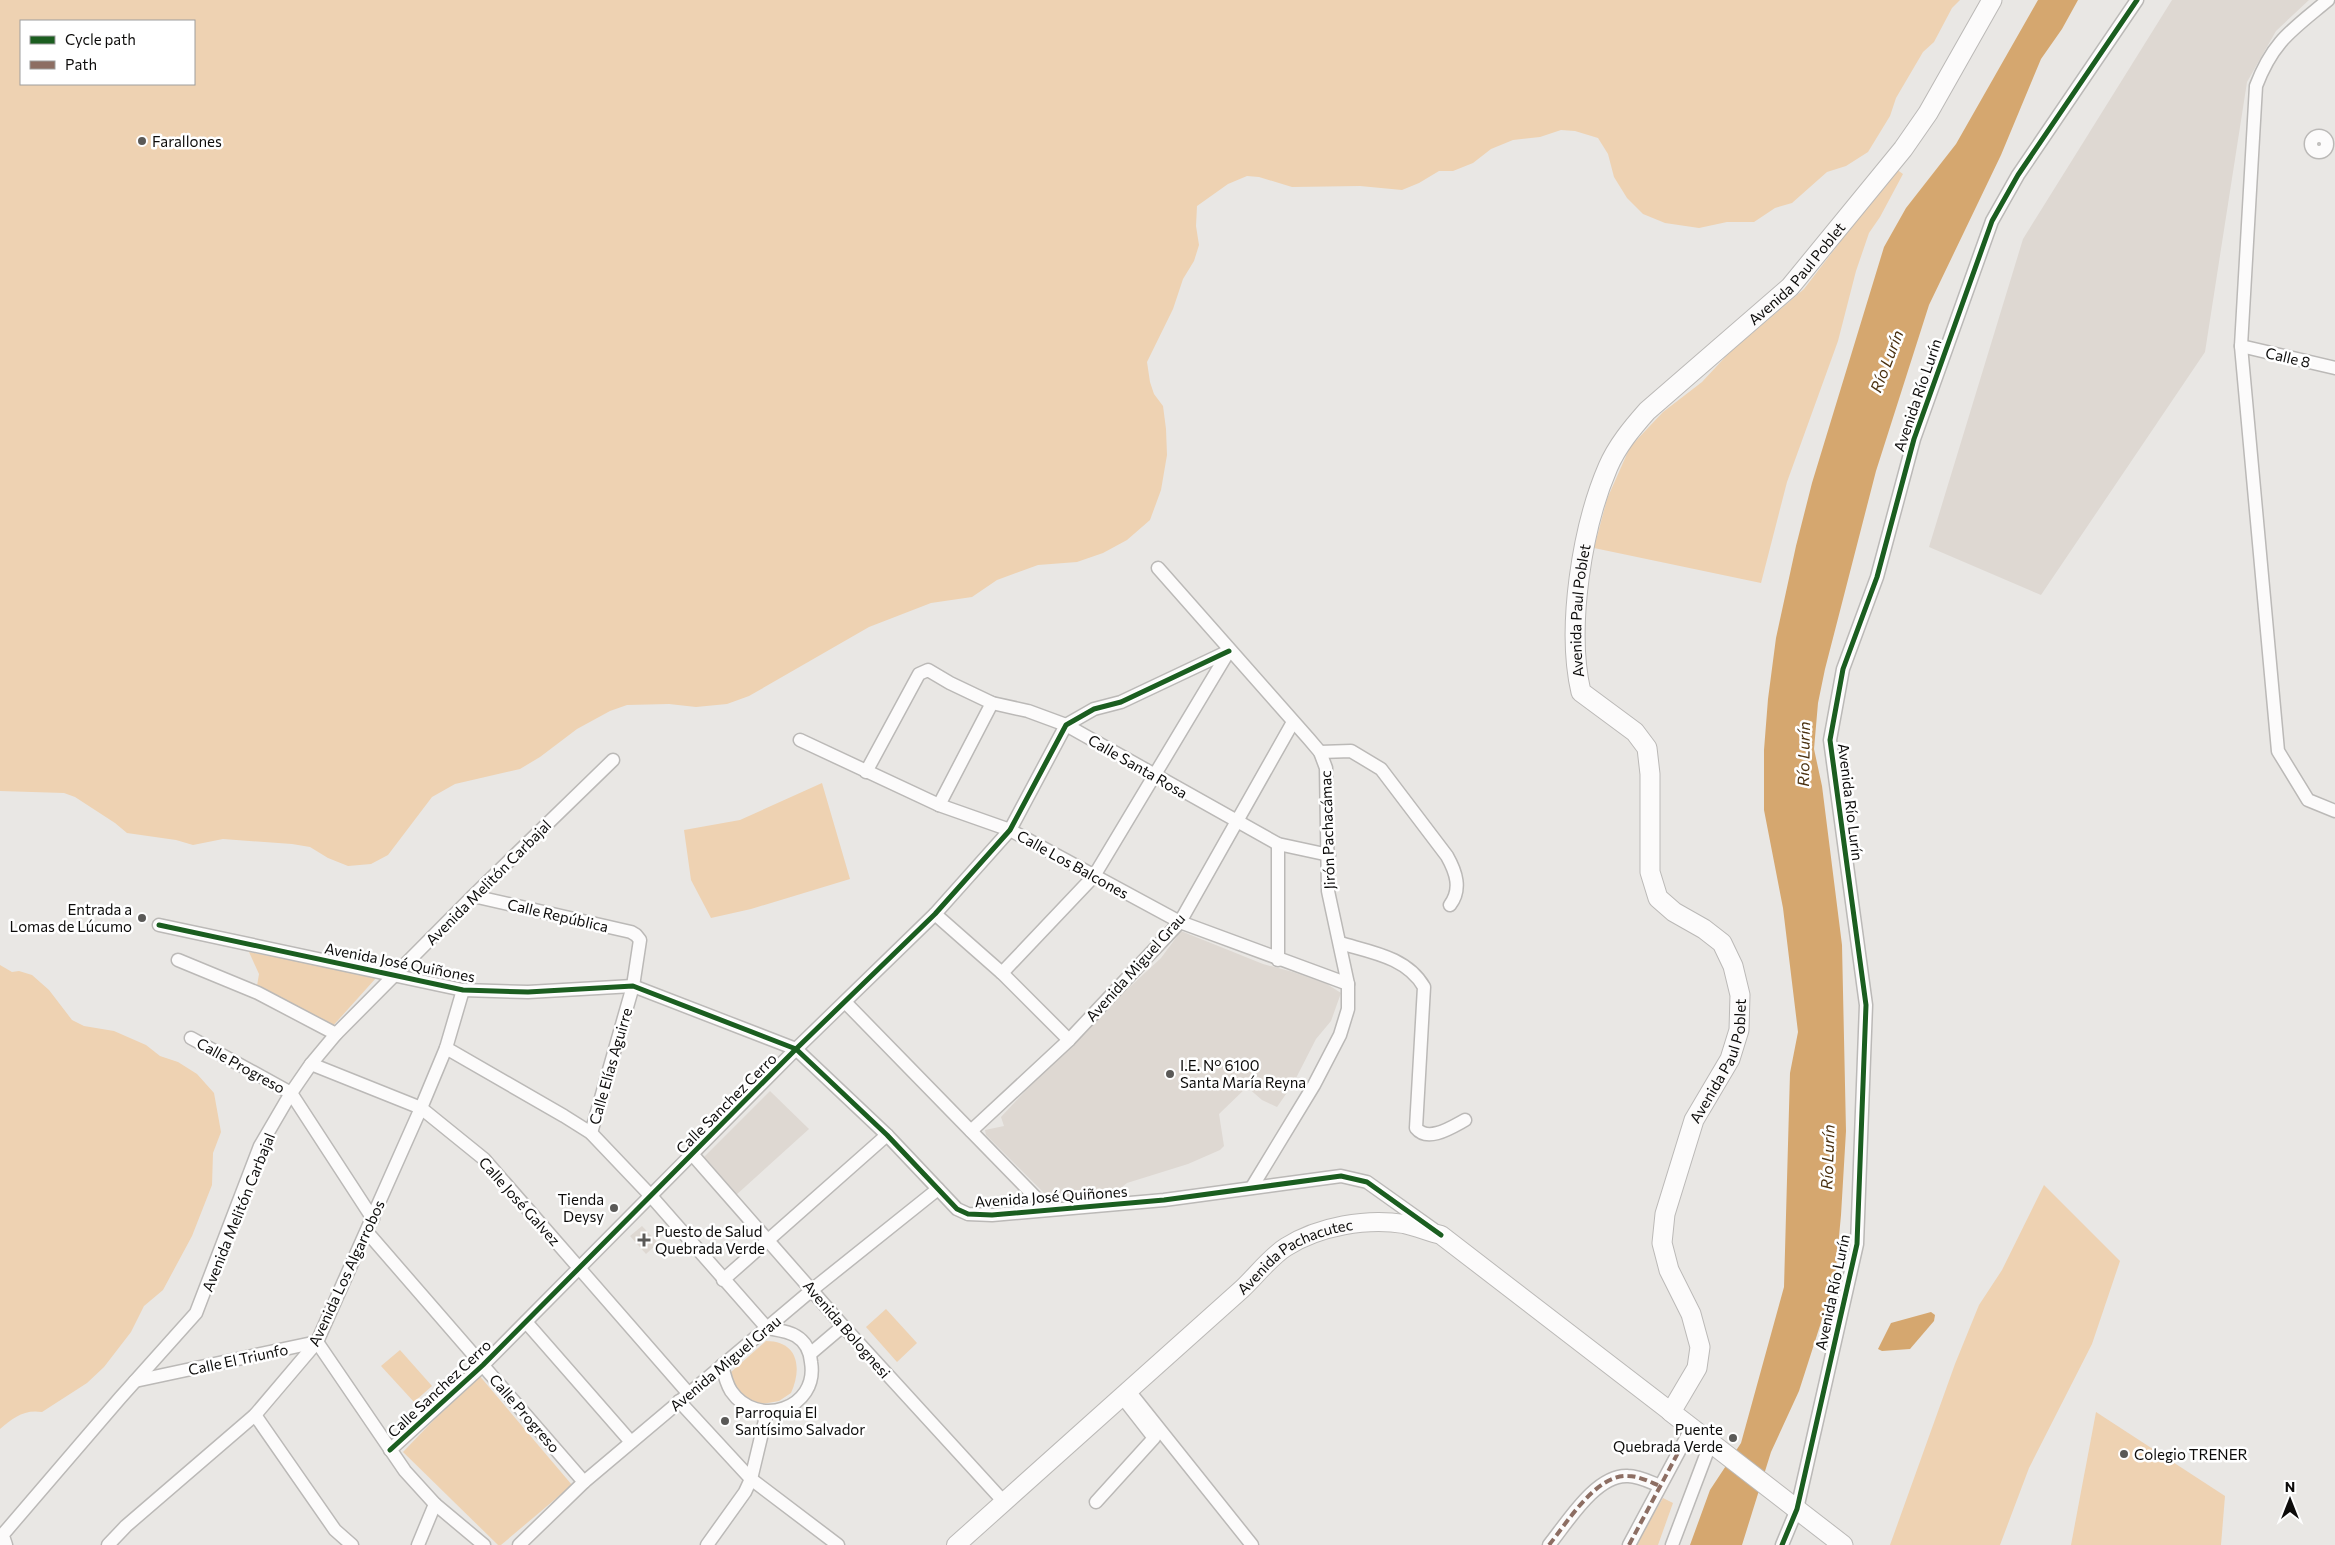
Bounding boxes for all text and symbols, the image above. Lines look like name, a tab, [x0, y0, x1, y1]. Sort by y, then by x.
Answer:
legend	[20, 20, 195, 85]
text: Cycle path	[65, 30, 136, 48]
text: Path	[65, 55, 97, 73]
place label: Farallones	[152, 132, 222, 150]
marker: Farallones	[136, 135, 148, 147]
street label: Avenida Paul Poblet	[1744, 218, 1849, 328]
water label: Río Lurín	[1865, 327, 1907, 395]
street label: Avenida Río Lurín	[1889, 336, 1945, 454]
street label: Calle 8	[2264, 343, 2312, 371]
street label: Avenida Paul Poblet	[1566, 542, 1594, 679]
water label: Río Lurín	[1793, 721, 1813, 787]
street label: Calle Santa Rosa	[1085, 730, 1191, 802]
street label: Avenida Río Lurín	[1835, 742, 1867, 862]
street label: Jirón Pachacámac	[1316, 770, 1338, 890]
street label: Avenida Melitón Carbajal	[422, 816, 554, 948]
street label: Calle Los Balcones	[1014, 826, 1132, 902]
street label: Calle República	[506, 895, 610, 935]
place label: Entrada a Lomas de Lúcumo	[10, 900, 132, 935]
street label: Avenida Miguel Grau	[1082, 909, 1188, 1025]
marker: Entrada a Lomas de Lúcumo	[136, 912, 148, 924]
street label: Avenida José Quiñones	[323, 939, 477, 985]
street label: Avenida Paul Poblet	[1685, 998, 1749, 1126]
street label: Calle Elías Aguirre	[585, 1005, 635, 1126]
street label: Calle Progreso	[194, 1033, 288, 1097]
street label: Calle Sanchez Cerro	[672, 1049, 780, 1157]
place label: I.E. N° 6100 Santa María Reyna	[1180, 1056, 1306, 1091]
marker: I.E. N° 6100 Santa María Reyna	[1164, 1068, 1176, 1080]
water label: Río Lurín	[1816, 1124, 1838, 1190]
street label: Avenida Melitón Carbajal	[198, 1130, 278, 1294]
street label: Calle José Galvez	[476, 1153, 564, 1249]
street label: Avenida José Quiñones	[974, 1182, 1128, 1210]
place label: Tienda Deysy	[558, 1190, 604, 1225]
street label: Avenida Los Algarrobos	[304, 1197, 388, 1349]
marker: Tienda Deysy	[608, 1202, 620, 1214]
street label: Avenida Pachacutec	[1233, 1215, 1354, 1298]
place label: Puesto de Salud Quebrada Verde	[655, 1222, 765, 1257]
street label: Avenida Río Lurín	[1811, 1232, 1853, 1352]
marker: Puesto de Salud Quebrada Verde	[637, 1233, 651, 1247]
street label: Avenida Bolognesi	[800, 1276, 894, 1382]
street label: Avenida Miguel Grau	[666, 1311, 784, 1415]
street label: Calle Sanchez Cerro	[384, 1335, 494, 1441]
street label: Calle El Triunfo	[186, 1340, 290, 1378]
street label: Calle Progreso	[486, 1370, 564, 1456]
place label: Parroquia El Santísimo Salvador	[735, 1403, 865, 1438]
marker: Parroquia El Santísimo Salvador	[719, 1415, 731, 1427]
place label: Puente Quebrada Verde	[1613, 1420, 1723, 1455]
marker: Puente Quebrada Verde	[1727, 1432, 1739, 1444]
place label: Colegio TRENER	[2134, 1445, 2248, 1463]
marker: Colegio TRENER	[2118, 1448, 2130, 1460]
north arrow	[2265, 1475, 2315, 1525]
text: N	[2285, 1478, 2295, 1495]

